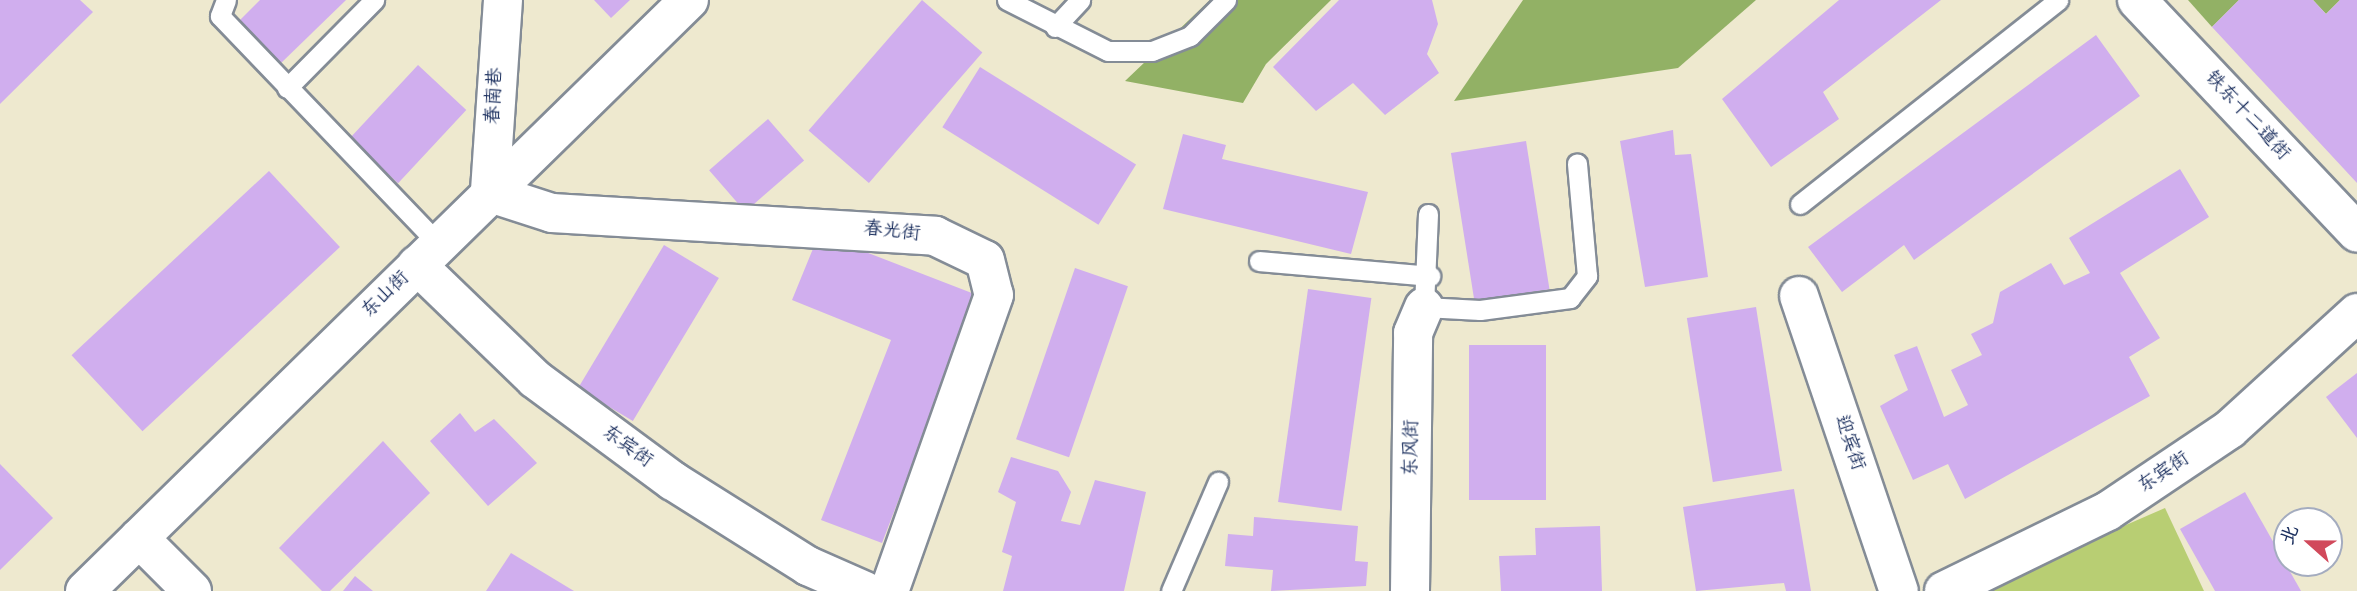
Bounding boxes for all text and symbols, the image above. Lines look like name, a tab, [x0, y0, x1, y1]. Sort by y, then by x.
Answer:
street label: 春南巷	[482, 67, 508, 125]
street label: 铁东十二道街	[2200, 67, 2294, 165]
street label: 春光街	[862, 218, 922, 246]
street label: 东山街	[358, 267, 414, 323]
street label: 迎宾街	[1829, 412, 1869, 474]
street label: 东风街	[1400, 419, 1424, 477]
street label: 东宾街	[597, 421, 657, 473]
street label: 东宾街	[2134, 448, 2194, 498]
north arrow	[2273, 507, 2343, 577]
text: 北	[2273, 521, 2308, 549]

